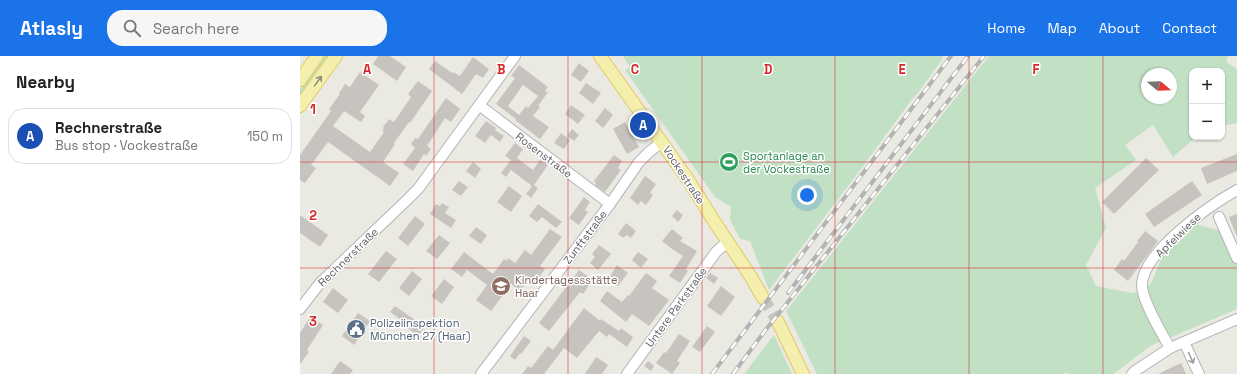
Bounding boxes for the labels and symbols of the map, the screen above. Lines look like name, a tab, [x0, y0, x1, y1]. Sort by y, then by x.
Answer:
text: A	[363, 61, 372, 78]
text: B	[497, 61, 506, 78]
text: C	[631, 61, 639, 78]
text: D	[764, 61, 773, 78]
text: E	[898, 61, 906, 78]
text: F	[1033, 61, 1040, 78]
north arrow	[1141, 68, 1177, 104]
one-way arrow	[314, 76, 322, 87]
text: 1	[310, 101, 316, 118]
pin: A	[630, 110, 656, 140]
street label: Rosenstraße	[513, 129, 575, 181]
street label: Vockestraße	[660, 143, 708, 207]
place label: Sportanlage an der Vockestraße	[743, 149, 830, 176]
sports icon: Sportanlage an der Vockestraße	[718, 151, 740, 173]
your location	[797, 185, 817, 205]
text: 2	[309, 207, 317, 224]
street label: Zunftstraße	[560, 207, 610, 267]
street label: Apfelwiese	[1152, 210, 1204, 260]
street label: Rechnerstraße	[315, 225, 381, 289]
street label: Untere Parkstraße	[642, 264, 710, 350]
place label: Kindertagessstätte Haar	[515, 273, 617, 300]
school or university icon: Kindertagessstätte Haar	[490, 275, 512, 297]
text: 3	[309, 313, 317, 330]
place label: Polizeiinspektion München 27 (Haar)	[370, 316, 470, 343]
public building icon: Polizeiinspektion München 27 (Haar)	[345, 318, 367, 340]
one-way arrow	[1188, 352, 1196, 364]

